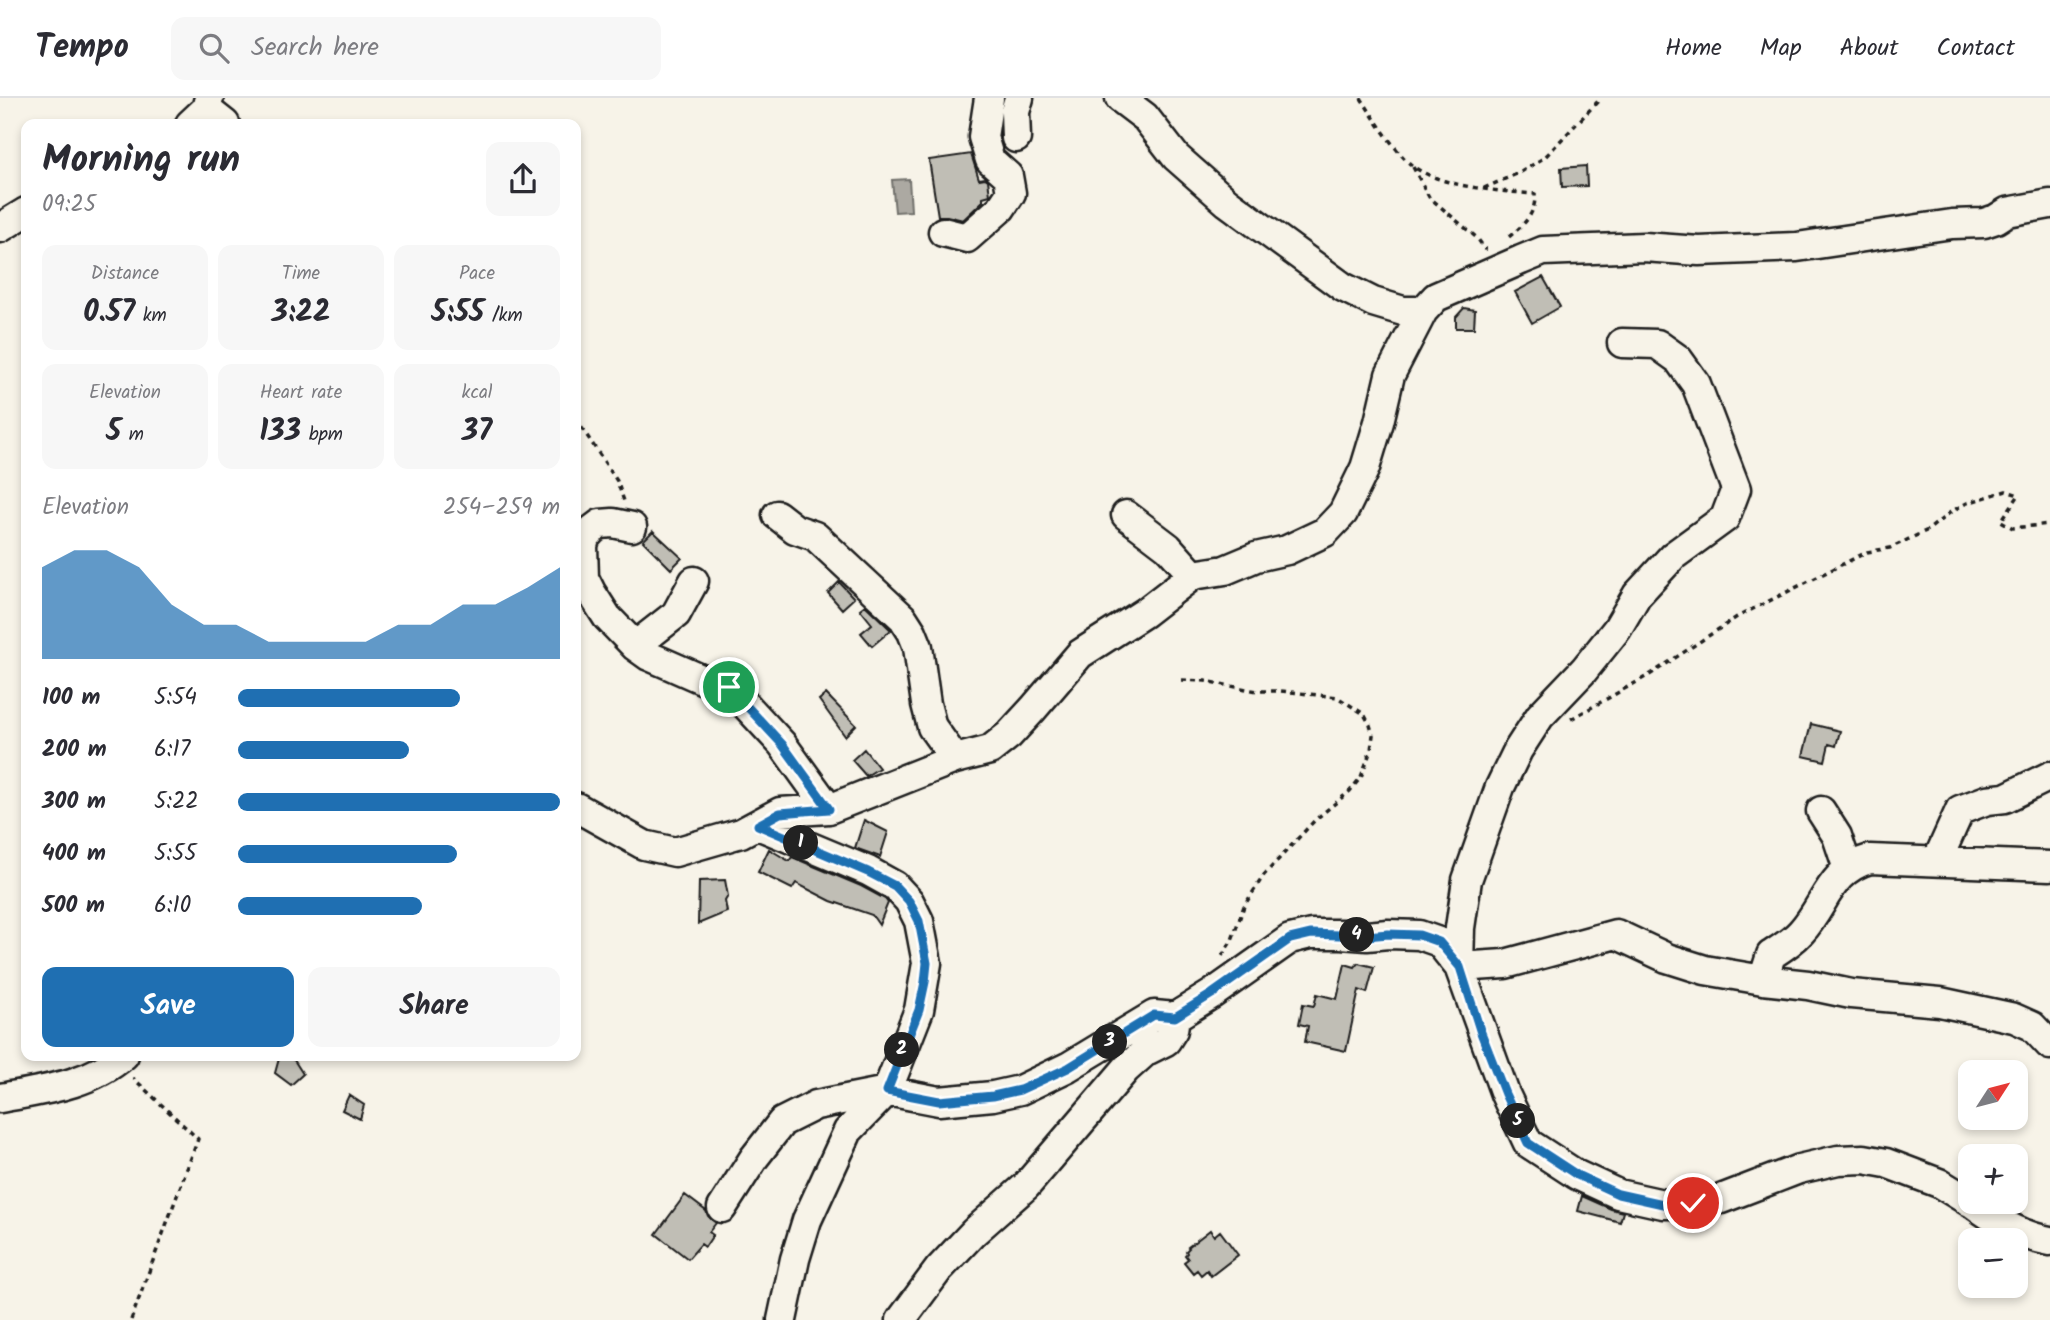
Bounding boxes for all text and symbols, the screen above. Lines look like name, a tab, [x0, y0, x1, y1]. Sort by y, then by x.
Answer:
search box	[171, 17, 661, 80]
text: Tempo	[35, 22, 129, 75]
text: Search here	[251, 27, 379, 69]
icon: search	[195, 29, 233, 67]
text: Home	[1665, 29, 1722, 68]
text: Map	[1760, 29, 1802, 68]
text: About	[1840, 29, 1898, 68]
text: Contact	[1936, 29, 2015, 68]
text: Morning run	[42, 131, 240, 191]
button: share	[486, 142, 560, 216]
text: 09:25	[42, 187, 96, 223]
text: Distance	[91, 259, 159, 289]
text: Time	[282, 259, 320, 289]
text: Pace	[459, 259, 495, 289]
text: 0.57	[83, 289, 135, 337]
text: 3:22	[272, 289, 330, 337]
text: 5:55	[431, 289, 484, 337]
text: km	[135, 301, 167, 331]
text: /km	[484, 301, 523, 331]
text: Elevation	[89, 378, 161, 408]
text: Heart rate	[260, 378, 342, 408]
text: kcal	[462, 378, 492, 408]
text: 5	[106, 408, 121, 456]
text: 133	[259, 408, 301, 456]
text: 37	[462, 408, 492, 456]
text: m	[121, 420, 144, 450]
text: bpm	[301, 420, 343, 450]
text: Elevation	[42, 490, 129, 526]
text: 254–259 m	[443, 490, 560, 526]
pin	[699, 657, 759, 717]
icon: arrive	[710, 668, 748, 706]
text: 100 m	[42, 680, 100, 716]
text: 5:54	[154, 680, 197, 716]
text: 200 m	[42, 732, 107, 768]
text: 6:17	[154, 732, 190, 768]
text: 300 m	[42, 784, 106, 820]
text: 5:22	[154, 784, 199, 820]
pin: 1	[784, 826, 818, 860]
text: 1	[798, 827, 803, 857]
text: 400 m	[42, 836, 106, 872]
text: 5:55	[154, 836, 197, 872]
text: 500 m	[42, 888, 105, 924]
text: 6:10	[154, 888, 191, 924]
pin: 4	[1340, 918, 1374, 952]
text: 4	[1351, 919, 1362, 949]
button: Save	[42, 967, 294, 1047]
button: Share	[308, 967, 560, 1047]
pin: 3	[1092, 1024, 1128, 1060]
text: 3	[1104, 1026, 1115, 1056]
pin: 2	[884, 1032, 920, 1068]
text: 2	[896, 1034, 907, 1064]
north arrow	[1958, 1060, 2028, 1130]
map controls	[1958, 1060, 2028, 1298]
pin: 5	[1500, 1104, 1536, 1138]
text: 5	[1513, 1105, 1522, 1135]
button: +	[1958, 1144, 2028, 1214]
pin	[1663, 1173, 1723, 1233]
icon: check	[1674, 1184, 1712, 1222]
button: −	[1958, 1228, 2028, 1298]

